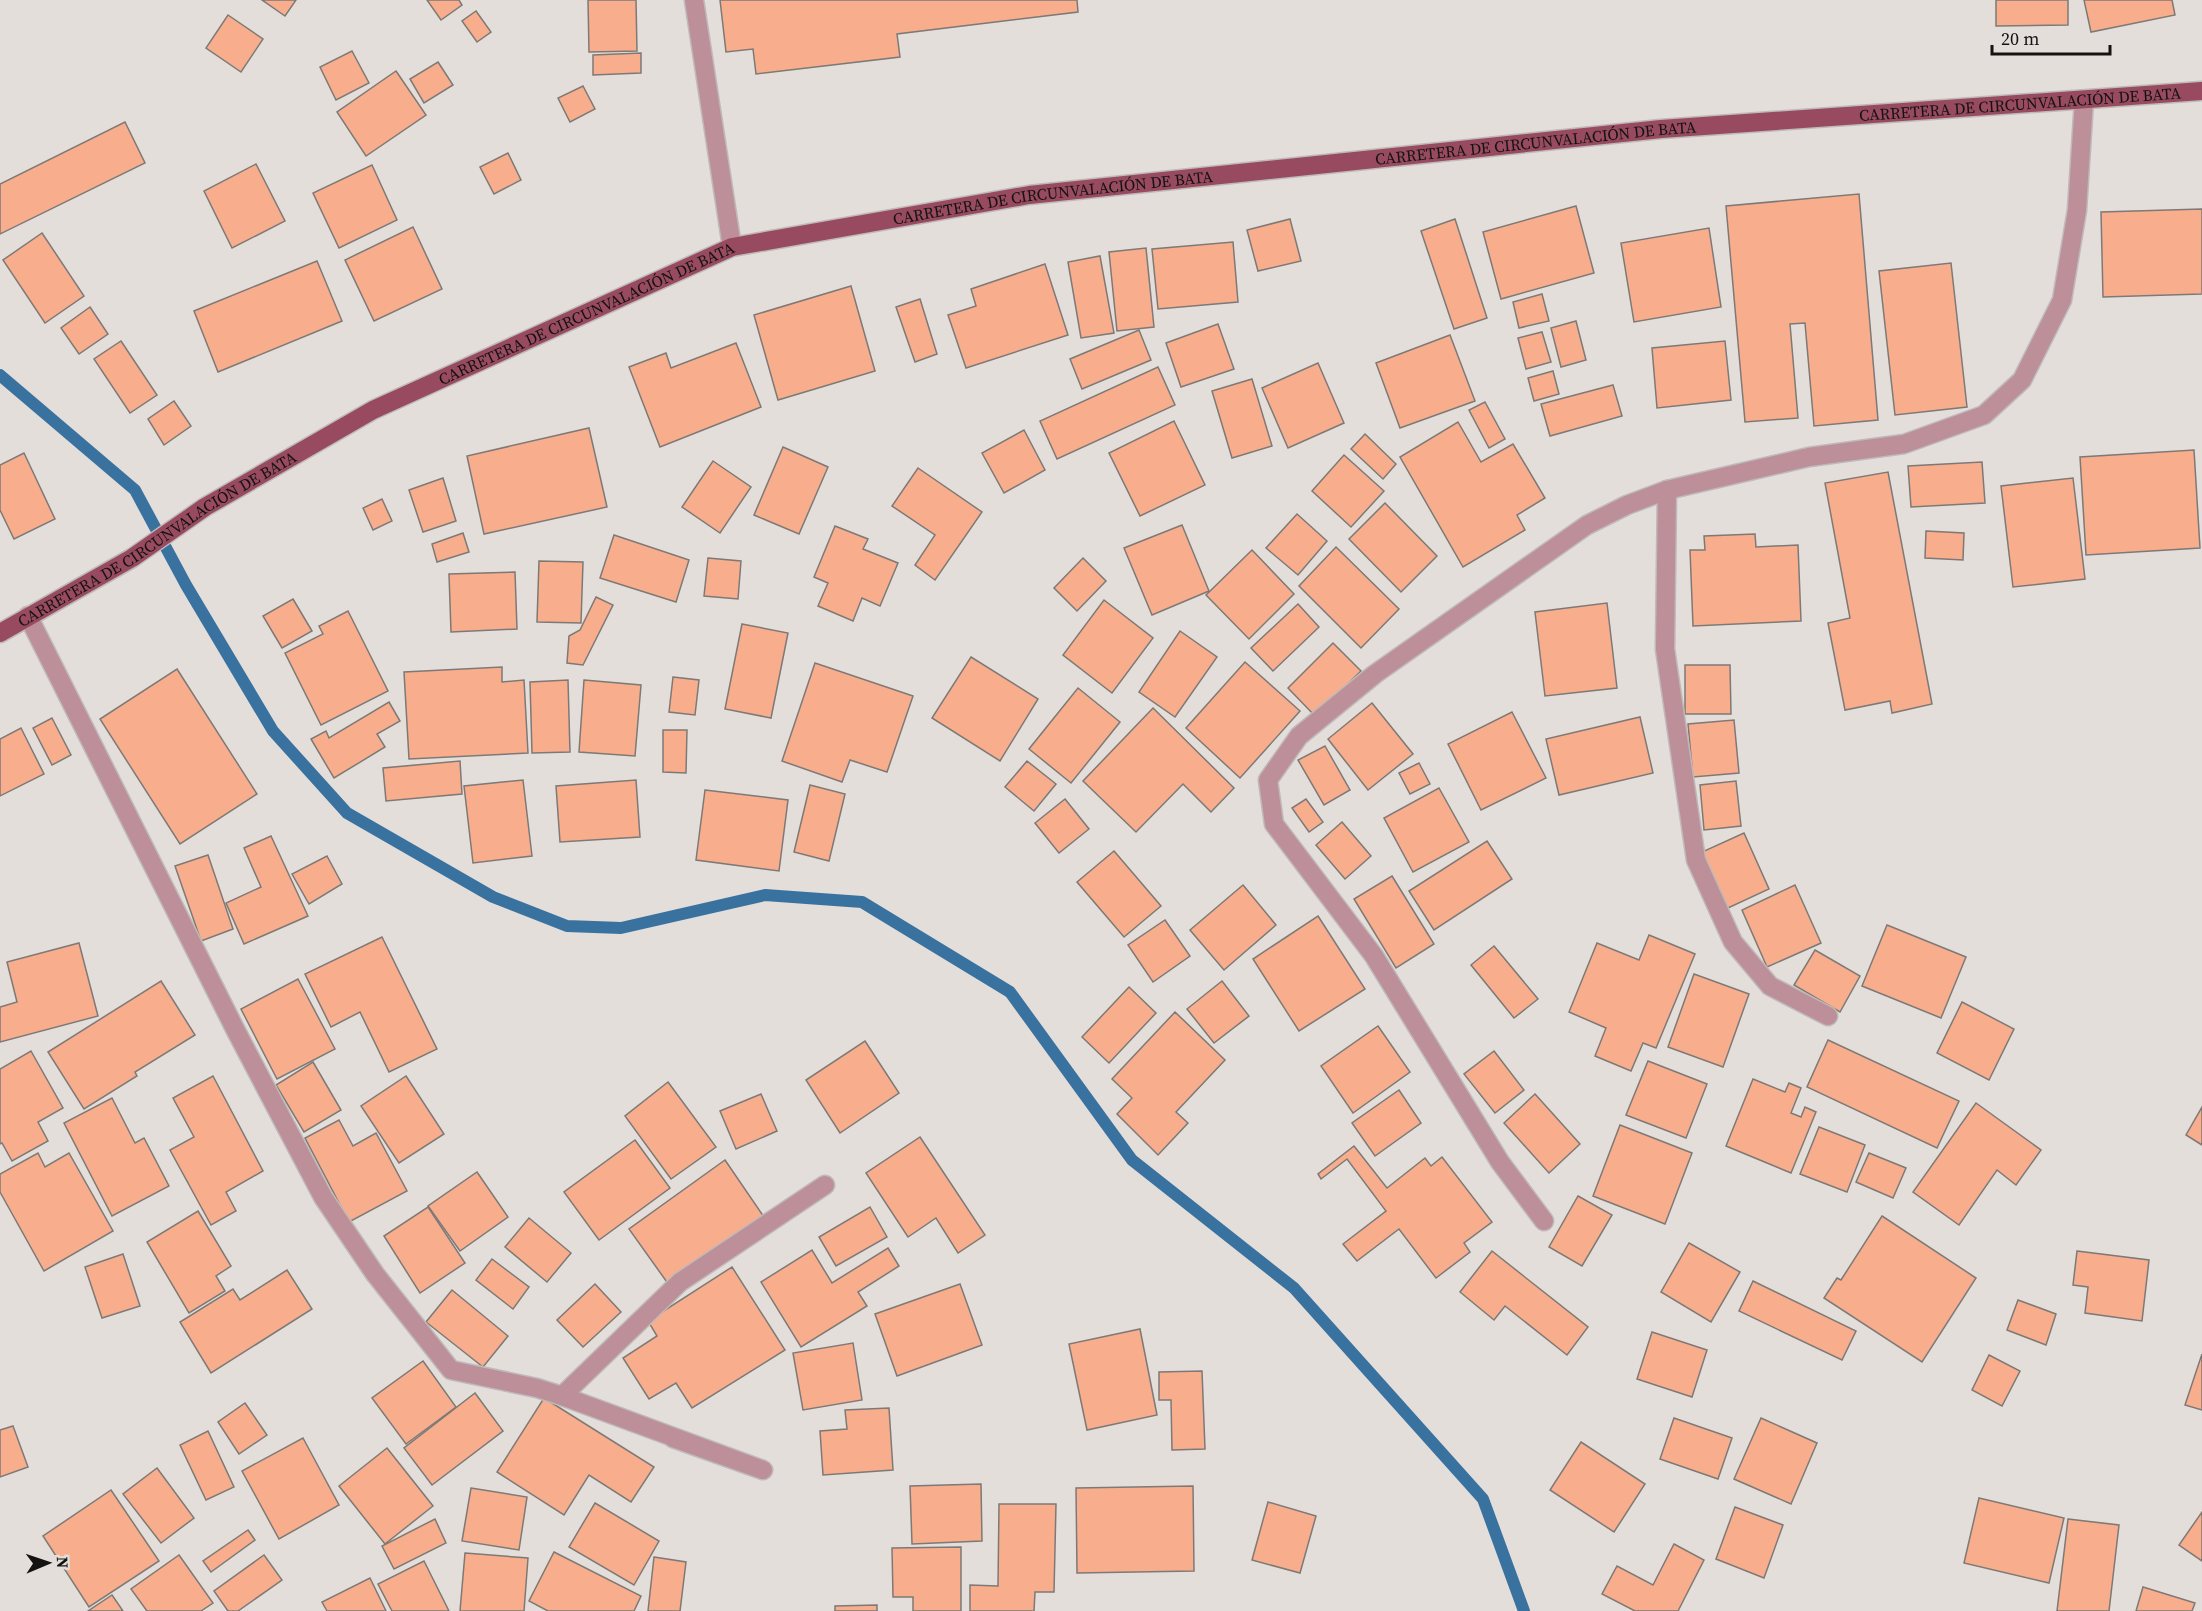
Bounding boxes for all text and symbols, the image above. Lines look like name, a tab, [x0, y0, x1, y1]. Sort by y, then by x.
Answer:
scale bar	[1992, 18, 2110, 56]
text: 20 m	[2001, 26, 2039, 51]
street label: CARRETERA DE CIRCUNVALACIÓN DE BATA	[1858, 81, 2182, 126]
street label: CARRETERA DE CIRCUNVALACIÓN DE BATA	[1374, 116, 1697, 170]
street label: CARRETERA DE CIRCUNVALACIÓN DE BATA	[891, 165, 1214, 230]
street label: CARRETERA DE CIRCUNVALACIÓN DE BATA	[435, 236, 738, 390]
street label: CARRETERA DE CIRCUNVALACIÓN DE BATA	[13, 446, 300, 632]
north arrow	[18, 1533, 78, 1593]
text: N	[52, 1556, 74, 1569]

